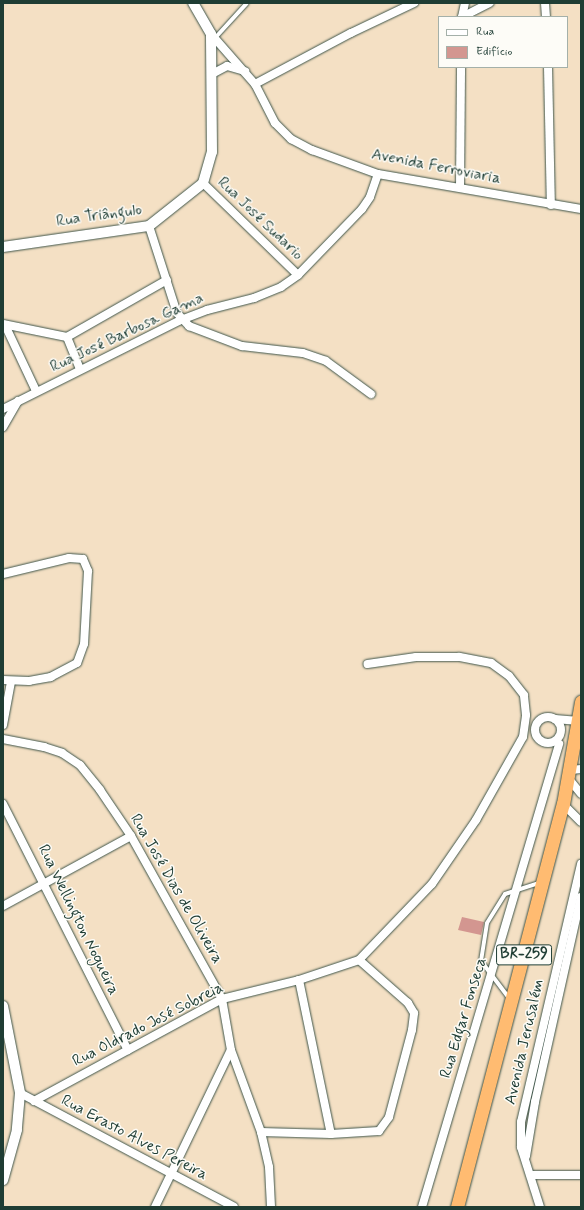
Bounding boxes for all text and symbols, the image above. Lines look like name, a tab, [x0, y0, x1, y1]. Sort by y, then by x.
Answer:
legend	[438, 16, 568, 68]
text: Rua	[476, 24, 494, 40]
text: Edifício	[476, 44, 512, 60]
street label: Avenida Ferroviaria	[370, 145, 502, 189]
street label: Rua José Sudario	[213, 173, 307, 265]
street label: Rua Triângulo	[55, 201, 143, 231]
street label: Rua José Barbosa Gama	[48, 289, 206, 377]
street label: Rua José Dias de Oliveira	[125, 811, 227, 967]
street label: Rua Wellington Nogueira	[34, 843, 122, 997]
road number: BR-259	[496, 942, 552, 968]
street label: Rua Edgar Fonseca	[436, 955, 492, 1081]
street label: Rua Oldrado José Sobreia	[68, 978, 228, 1072]
street label: Avenida Jerusalém	[501, 978, 549, 1106]
street label: Rua Erasto Alves Pereira	[58, 1091, 210, 1185]

